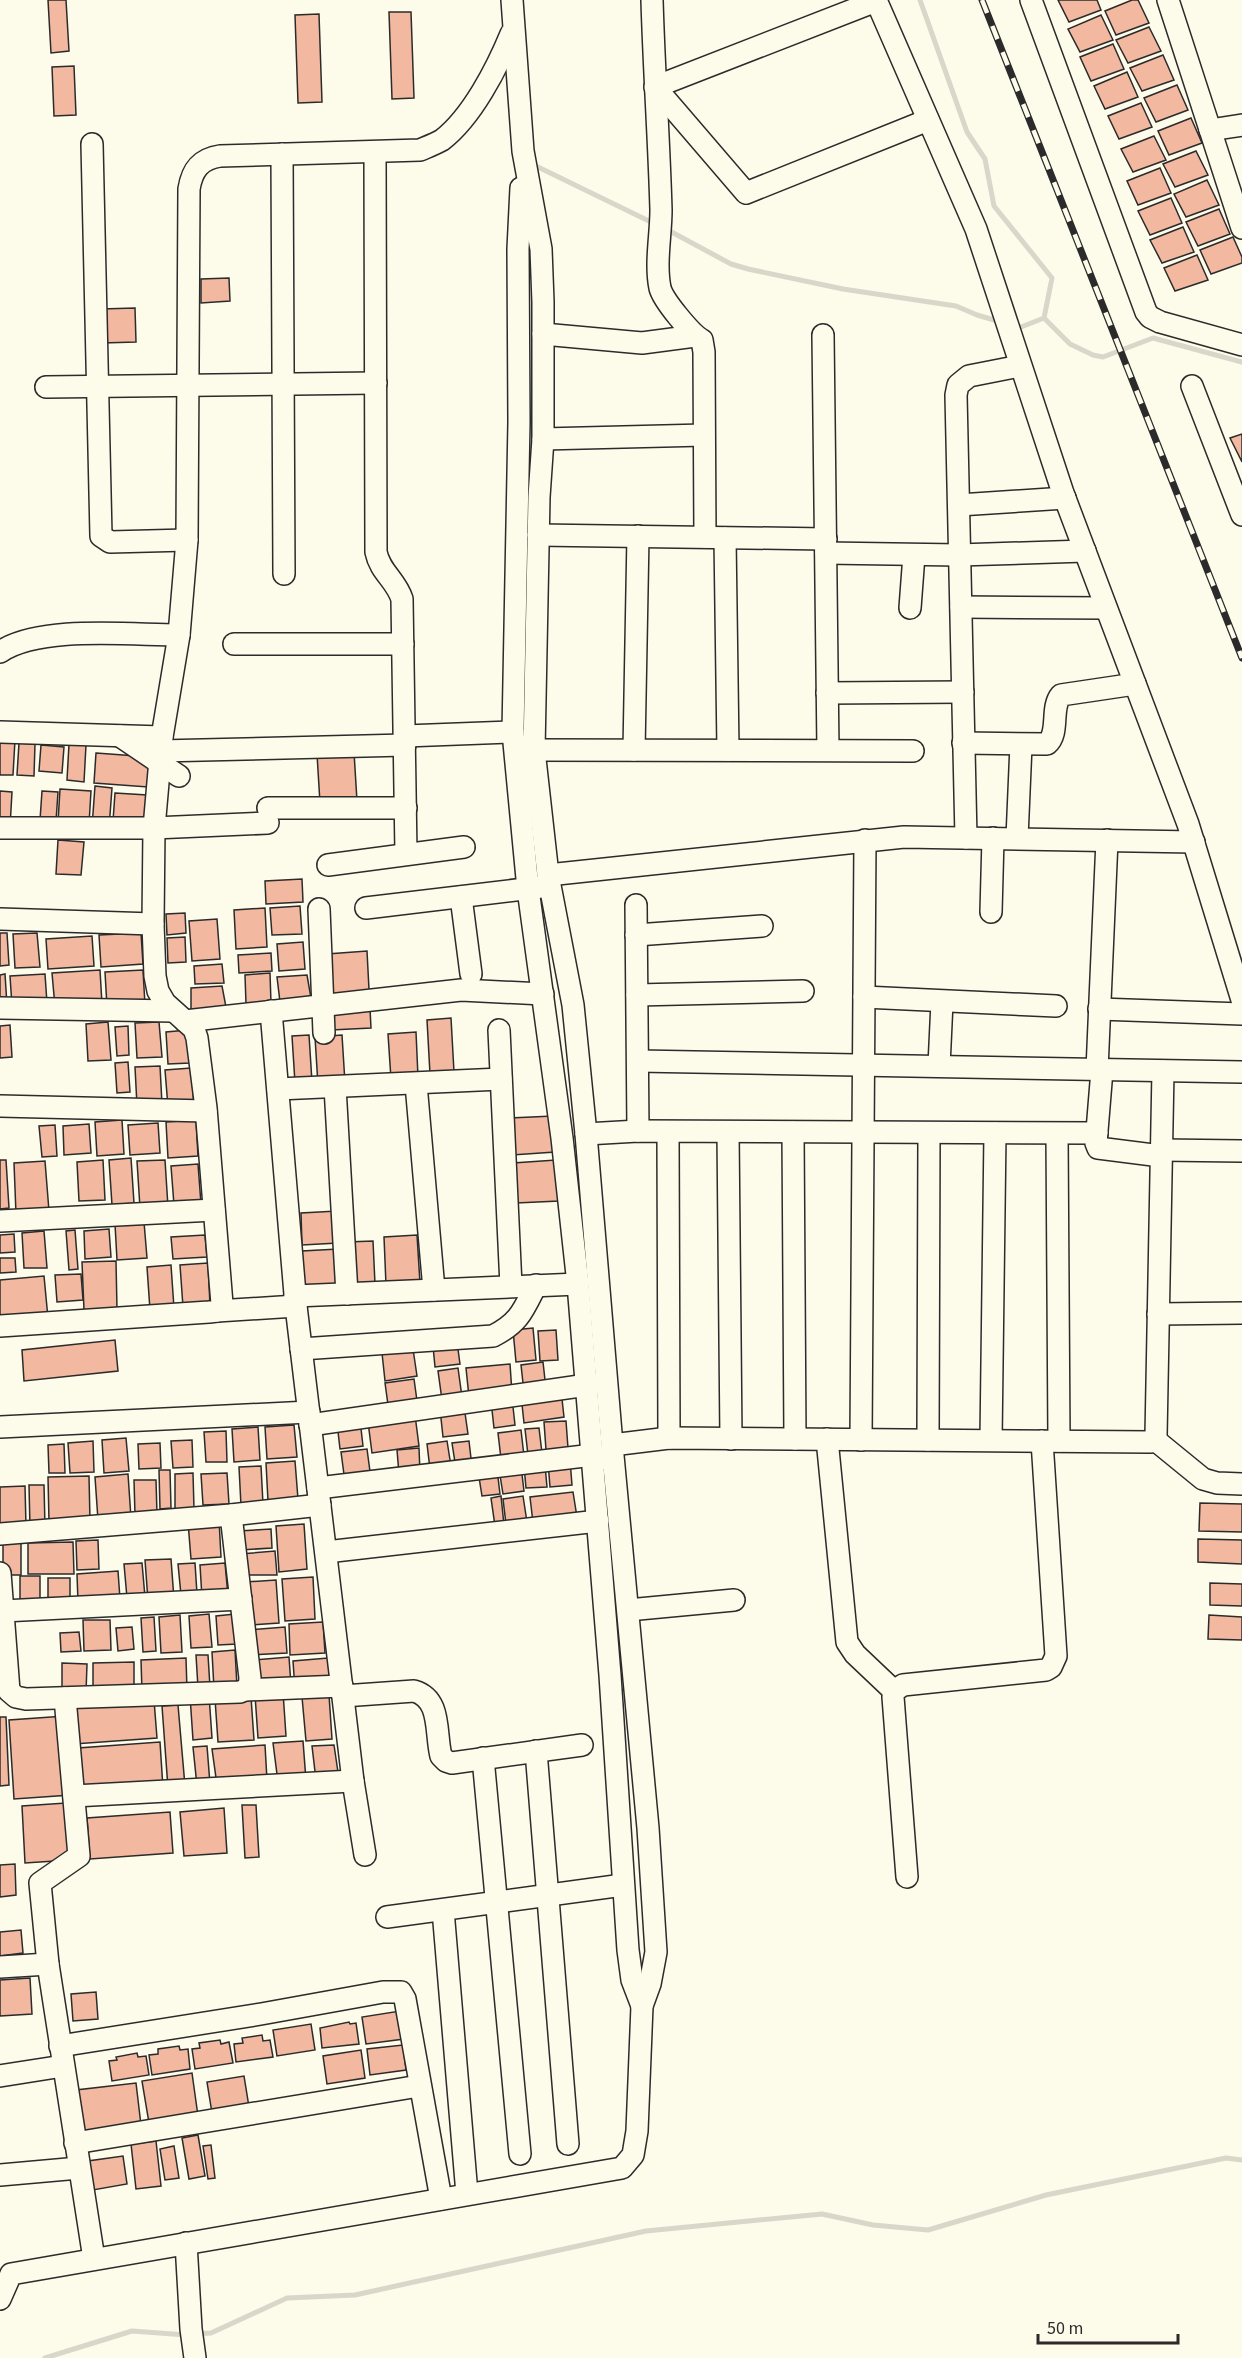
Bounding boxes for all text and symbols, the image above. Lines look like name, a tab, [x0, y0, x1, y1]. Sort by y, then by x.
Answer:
scale bar	[1038, 2307, 1178, 2345]
text: 50 m	[1047, 2316, 1083, 2341]

